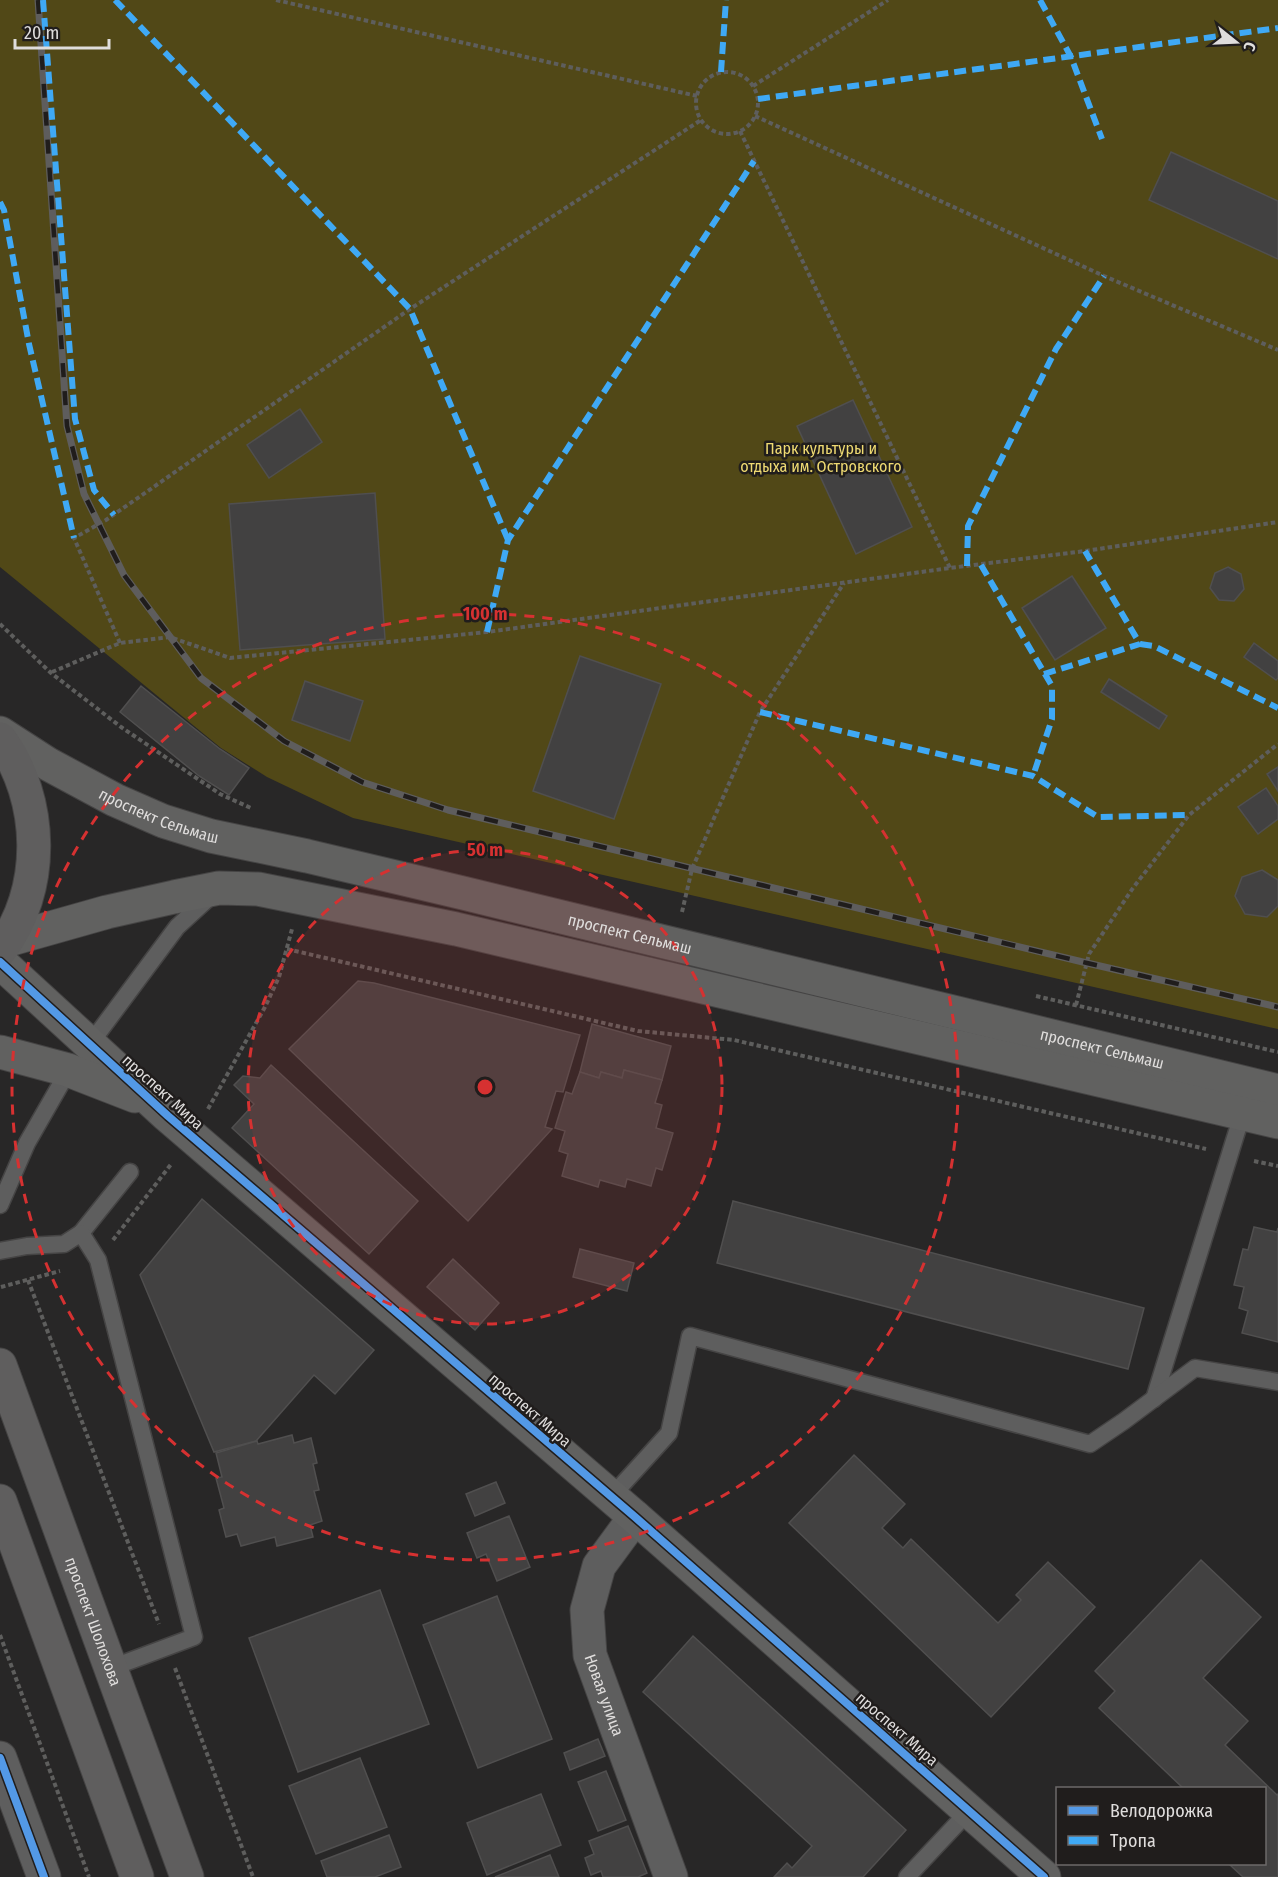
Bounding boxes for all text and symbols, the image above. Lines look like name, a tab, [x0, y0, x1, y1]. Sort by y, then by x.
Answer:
scale bar	[15, 12, 110, 50]
north arrow	[1206, 12, 1266, 72]
text: 20 m	[24, 22, 59, 44]
text: С	[1239, 40, 1260, 54]
park label: Парк культуры и отдыха им. Островского	[740, 439, 902, 476]
text: 100 m	[463, 603, 507, 625]
street label: проспект Сельмаш	[96, 784, 220, 847]
text: 50 m	[467, 839, 503, 861]
street label: проспект Сельмаш	[566, 909, 694, 958]
street label: проспект Сельмаш	[1038, 1024, 1166, 1072]
street label: проспект Мира	[119, 1051, 208, 1133]
centre of rings	[475, 1077, 495, 1097]
street label: проспект Мира	[485, 1369, 575, 1451]
street label: проспект Шолохова	[61, 1555, 126, 1688]
street label: Новая улица	[581, 1651, 628, 1739]
street label: проспект Мира	[852, 1688, 942, 1770]
legend	[1056, 1787, 1266, 1865]
text: Велодорожка	[1110, 1800, 1213, 1822]
text: Тропа	[1110, 1830, 1156, 1852]

